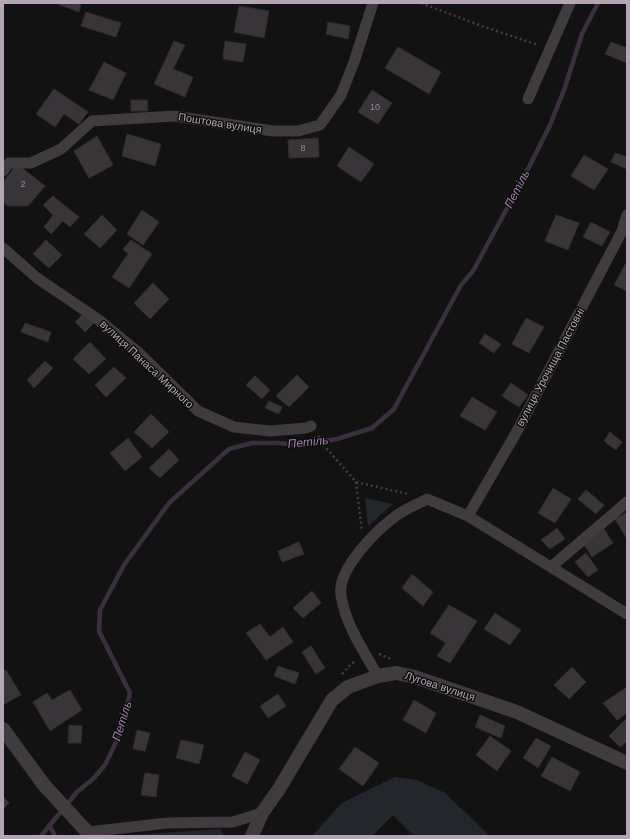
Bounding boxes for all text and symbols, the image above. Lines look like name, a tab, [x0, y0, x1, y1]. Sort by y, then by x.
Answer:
house number: 10	[370, 102, 380, 112]
street label: Поштова вулиця	[177, 110, 263, 136]
house number: 8	[300, 143, 306, 153]
water label: Петіль	[501, 168, 533, 210]
house number: 2	[20, 179, 26, 189]
street label: вулиця Урочища Пастовні	[514, 306, 586, 428]
street label: вулиця Панаса Мирного	[98, 318, 196, 410]
water label: Петіль	[287, 433, 329, 451]
street label: Лугова вулиця	[403, 669, 477, 703]
water label: Петіль	[109, 699, 135, 743]

